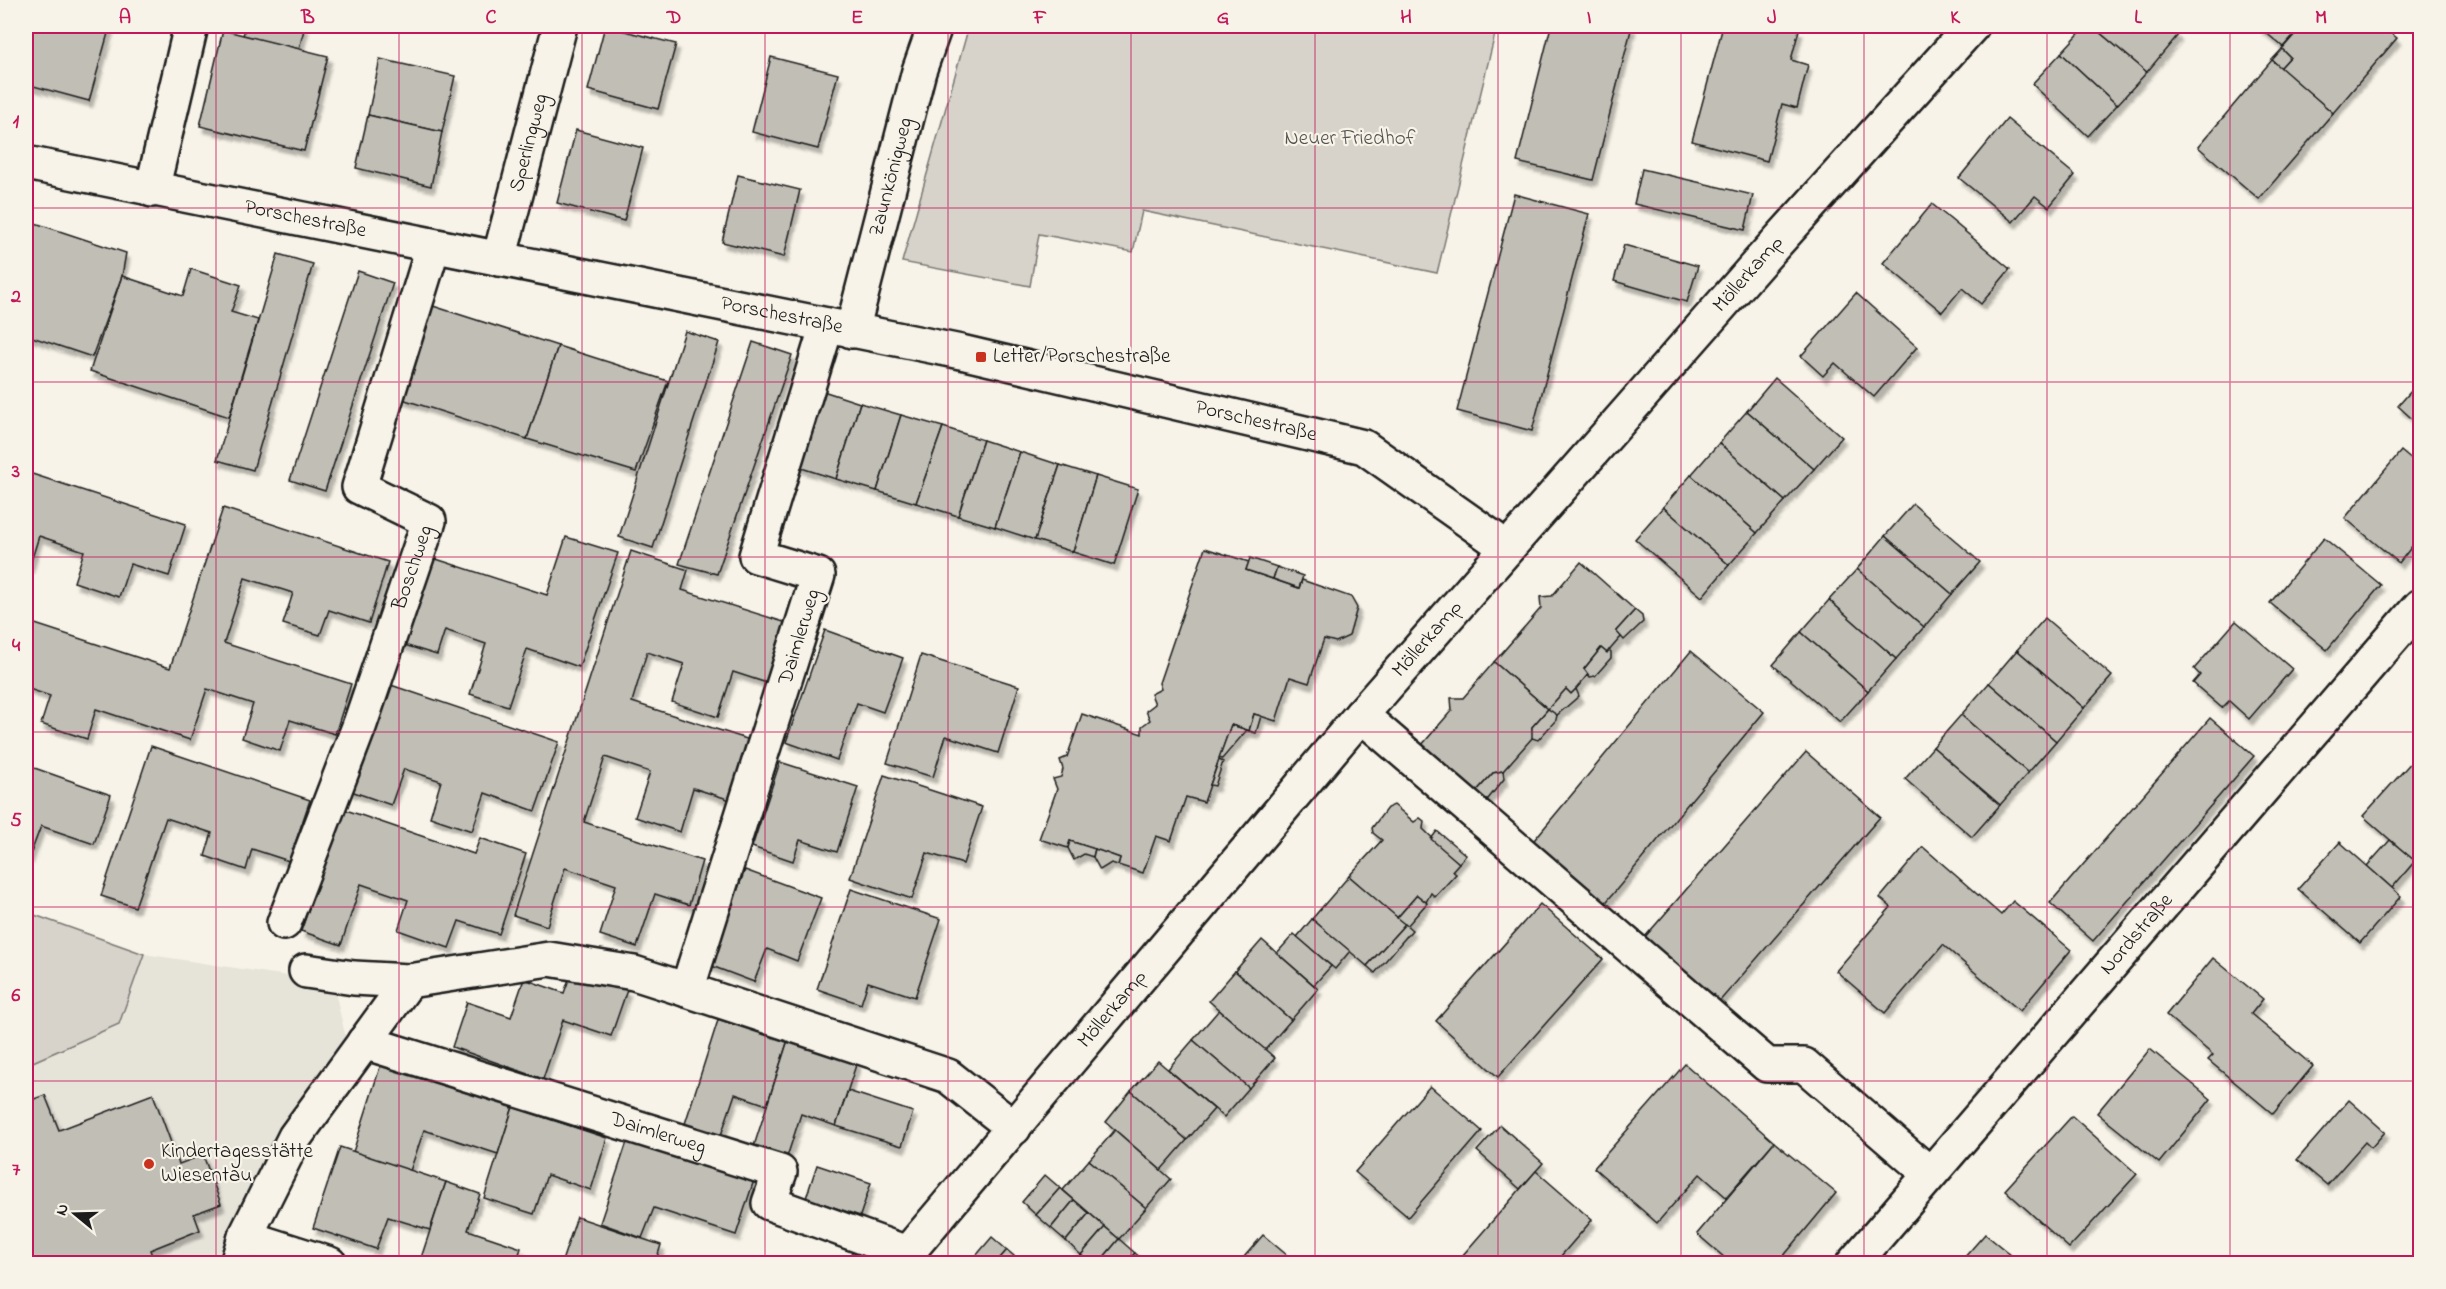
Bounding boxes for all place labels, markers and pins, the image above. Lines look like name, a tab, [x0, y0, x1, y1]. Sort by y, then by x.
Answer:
place label: Letter/Porschestraße	[993, 342, 1171, 372]
marker: Letter/Porschestraße	[974, 350, 988, 364]
place label: Kindertagesstätte Wiesentau	[161, 1137, 313, 1191]
marker: Kindertagesstätte Wiesentau	[142, 1157, 156, 1171]

